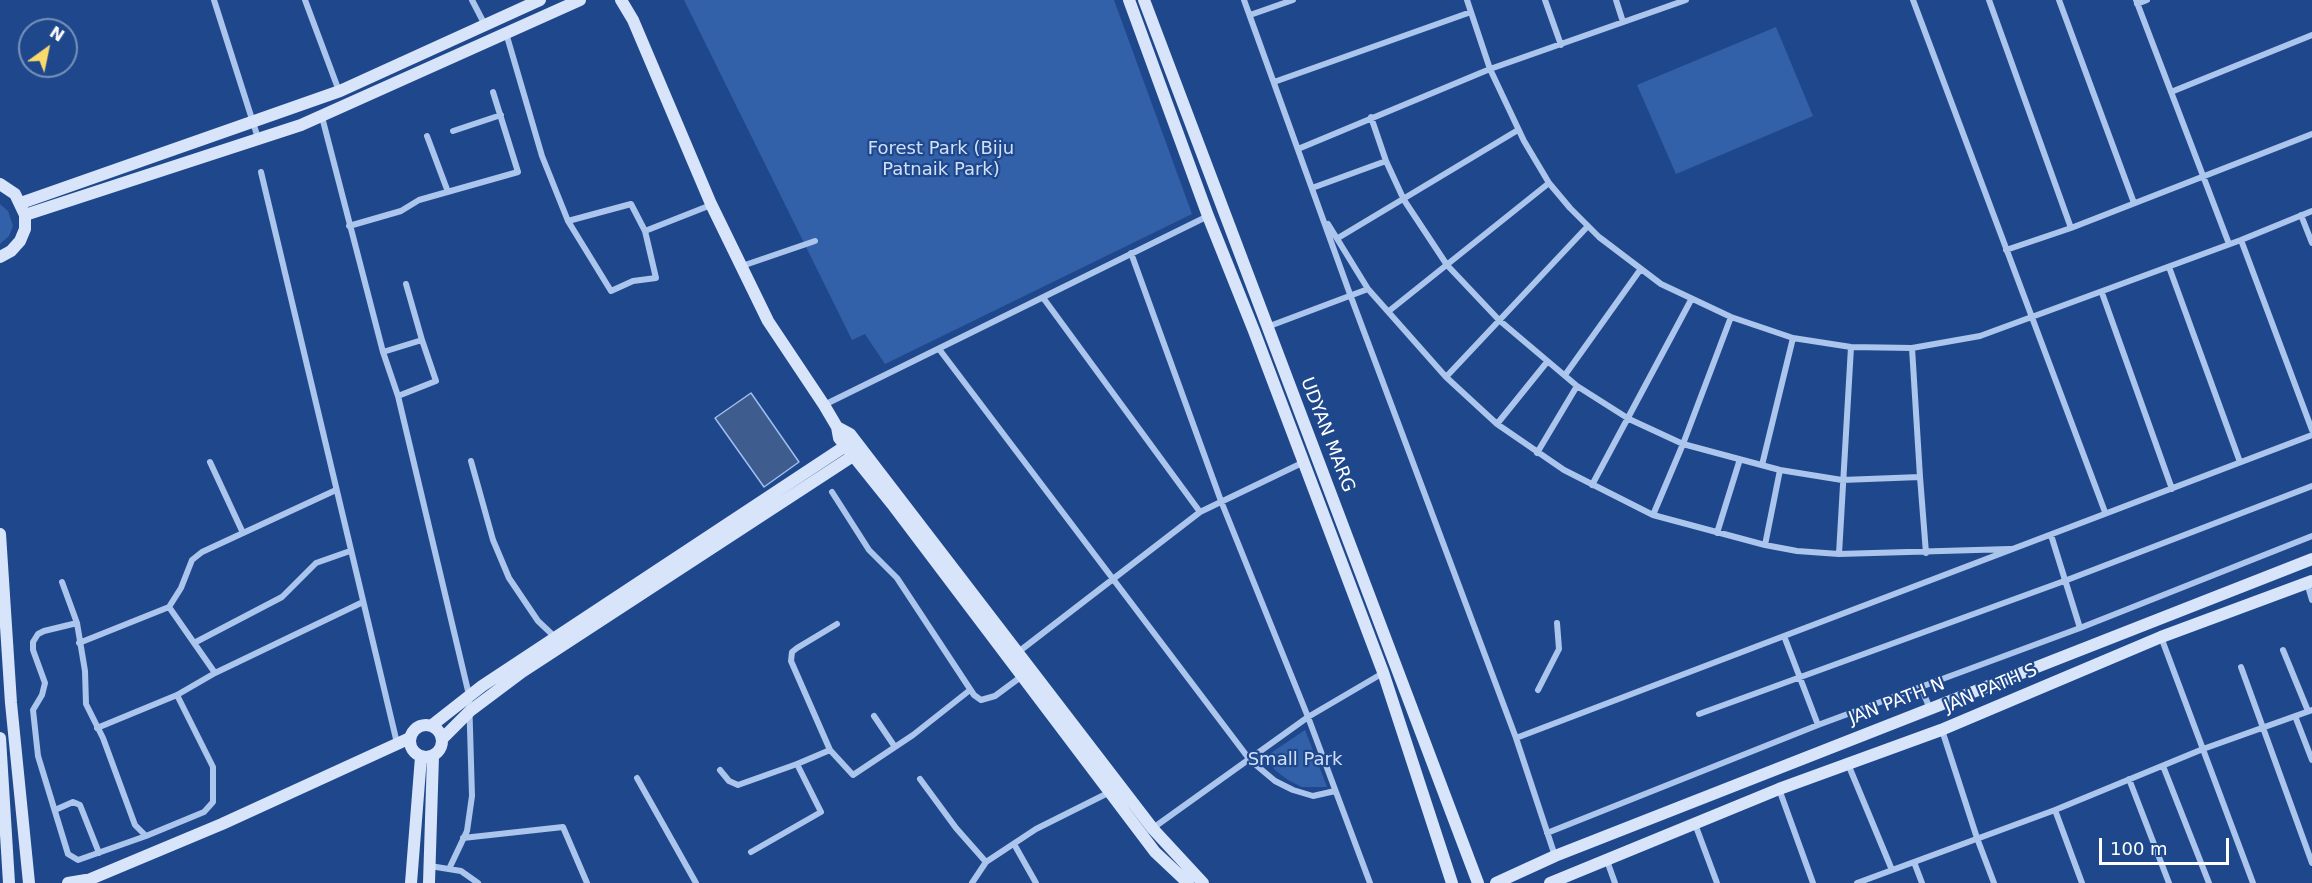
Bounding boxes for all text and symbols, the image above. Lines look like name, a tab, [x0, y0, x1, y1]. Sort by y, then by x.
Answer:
north arrow	[18, 18, 78, 78]
text: N	[46, 23, 68, 46]
park label: Forest Park (Biju Patnaik Park)	[868, 138, 1014, 180]
street label: UDYAN MARG	[1295, 374, 1359, 496]
street label: JAN PATH S	[1941, 660, 2041, 718]
street label: JAN PATH N	[1846, 674, 1948, 730]
park label: Small Park	[1248, 749, 1342, 771]
scale bar	[2102, 826, 2232, 864]
text: 100 m	[2110, 838, 2168, 859]

